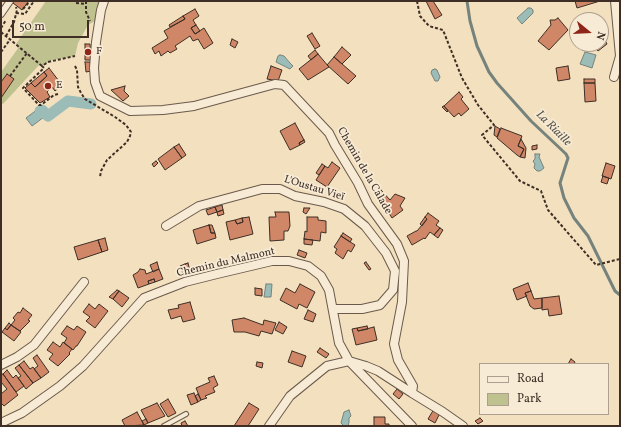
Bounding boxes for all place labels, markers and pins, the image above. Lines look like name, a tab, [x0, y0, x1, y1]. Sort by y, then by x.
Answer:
place label: F	[96, 45, 102, 59]
marker: F	[83, 47, 93, 57]
place label: E	[56, 79, 63, 93]
marker: E	[43, 81, 53, 91]

